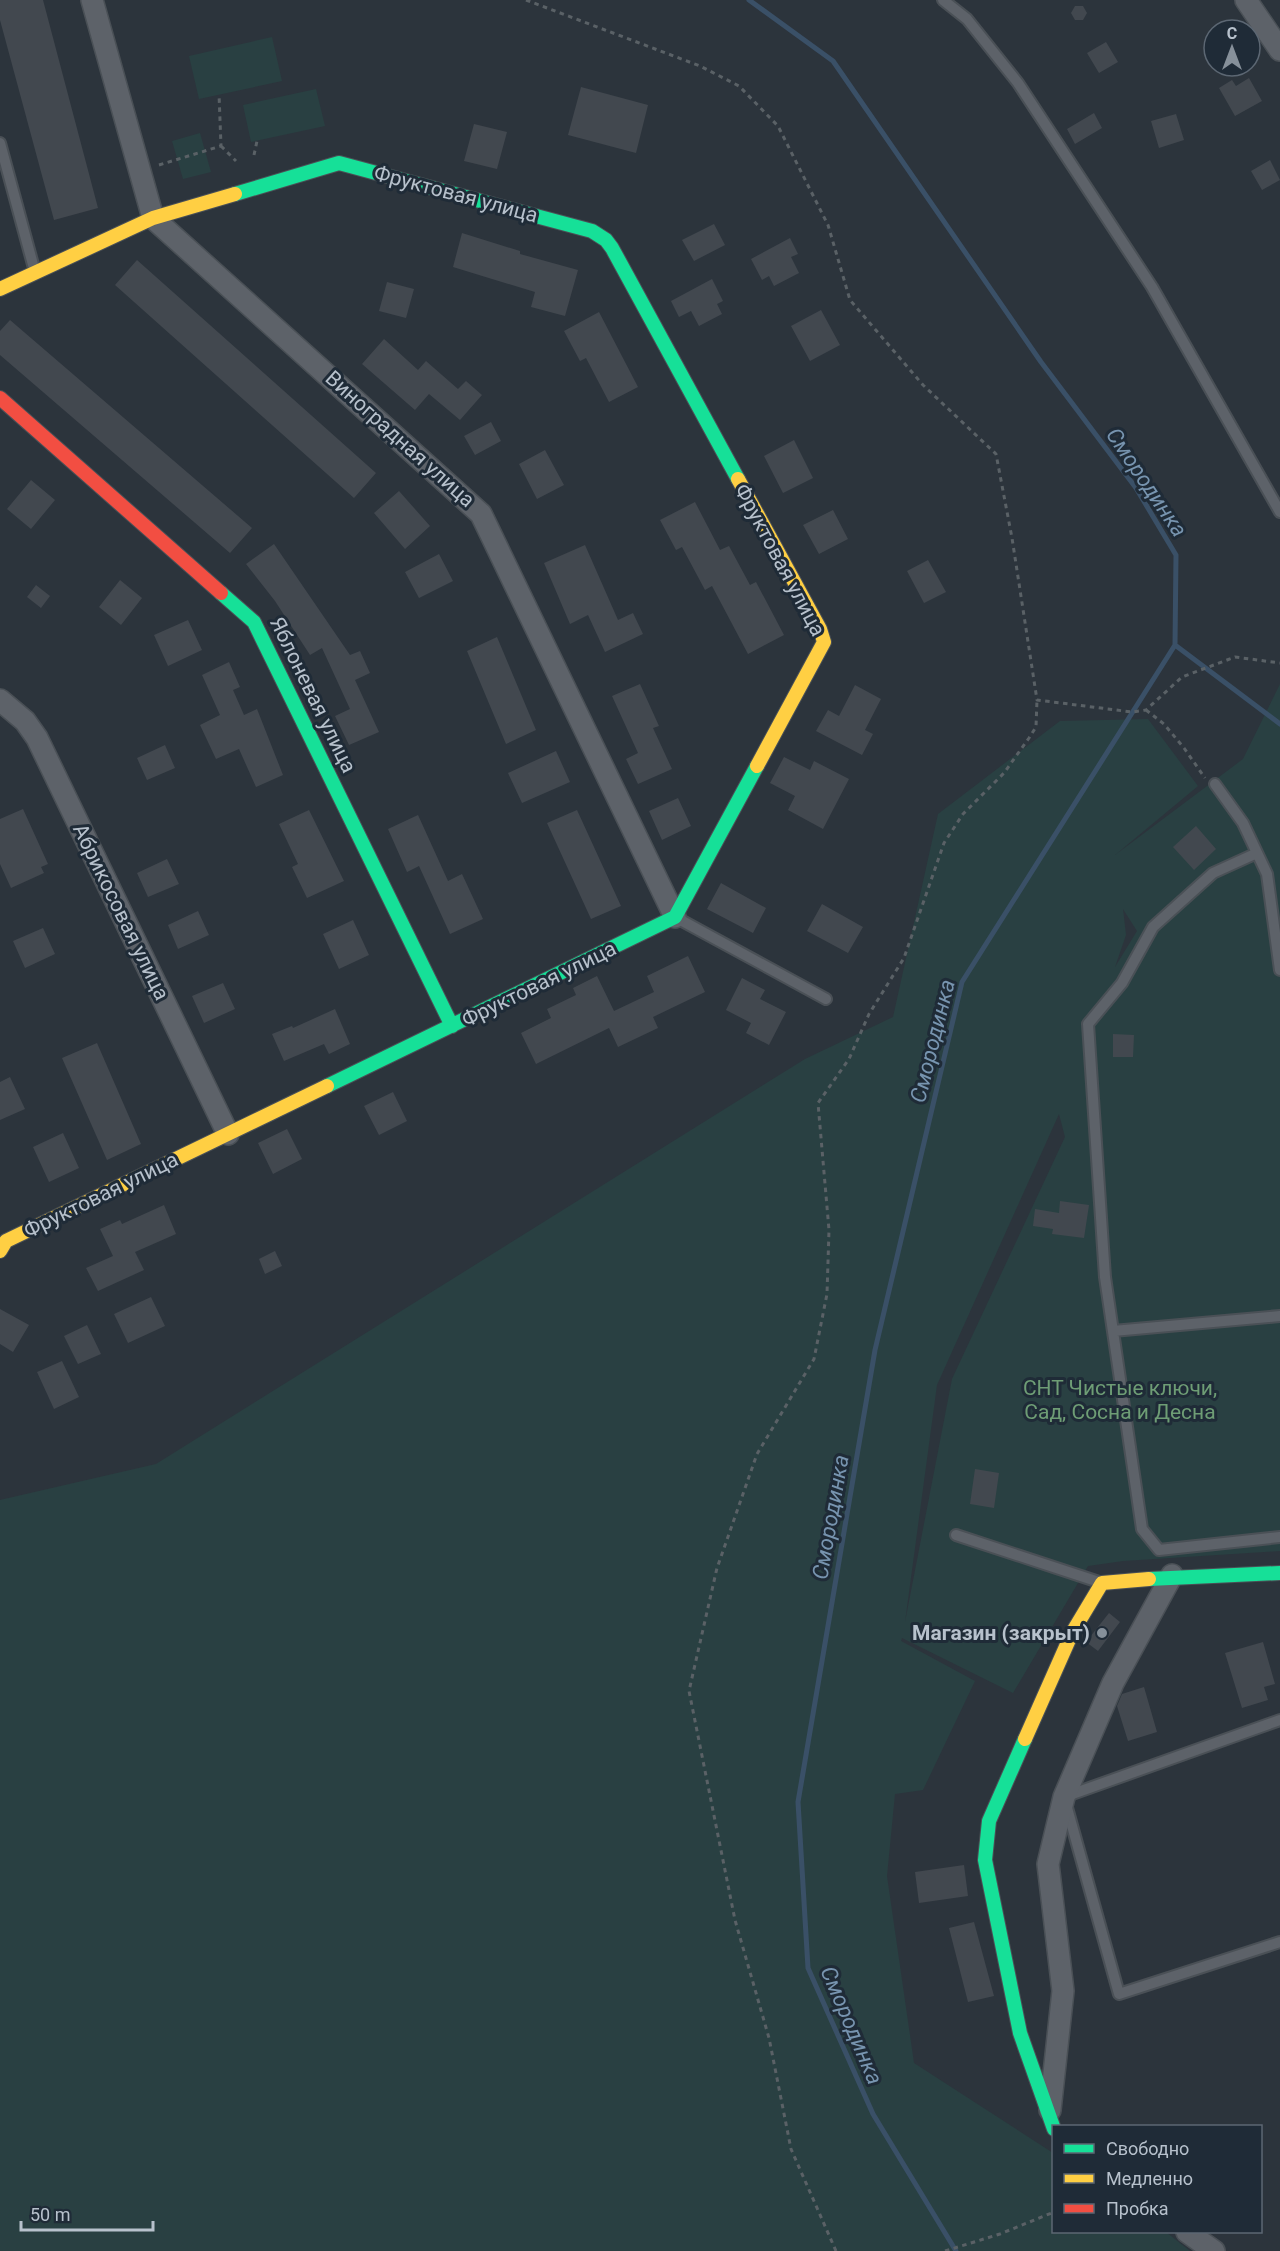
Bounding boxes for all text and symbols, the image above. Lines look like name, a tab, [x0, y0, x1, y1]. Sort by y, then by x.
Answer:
north arrow	[1202, 18, 1262, 78]
text: С	[1227, 24, 1237, 43]
street label: Фруктовая улица	[371, 161, 541, 227]
street label: Виноградная улица	[321, 366, 479, 512]
water label: Смородинка	[1101, 423, 1192, 541]
street label: Фруктовая улица	[730, 480, 830, 640]
street label: Яблоневая улица	[265, 613, 361, 777]
street label: Абрикосовая улица	[68, 820, 174, 1004]
street label: Фруктовая улица	[458, 936, 620, 1032]
water label: Смородинка	[905, 977, 960, 1105]
street label: Фруктовая улица	[20, 1147, 182, 1243]
park label: СНТ Чистые ключи, Сад, Сосна и Десна	[1023, 1376, 1217, 1424]
water label: Смородинка	[807, 1453, 854, 1581]
place label: Магазин (закрыт)	[912, 1621, 1090, 1645]
marker: Магазин (закрыт)	[1095, 1626, 1109, 1640]
water label: Смородинка	[815, 1962, 888, 2088]
legend	[1052, 2125, 1262, 2233]
text: Свободно	[1106, 2138, 1189, 2159]
text: Медленно	[1106, 2168, 1193, 2189]
scale bar	[21, 2194, 153, 2232]
text: Пробка	[1106, 2198, 1169, 2219]
text: 50 m	[30, 2204, 70, 2225]

